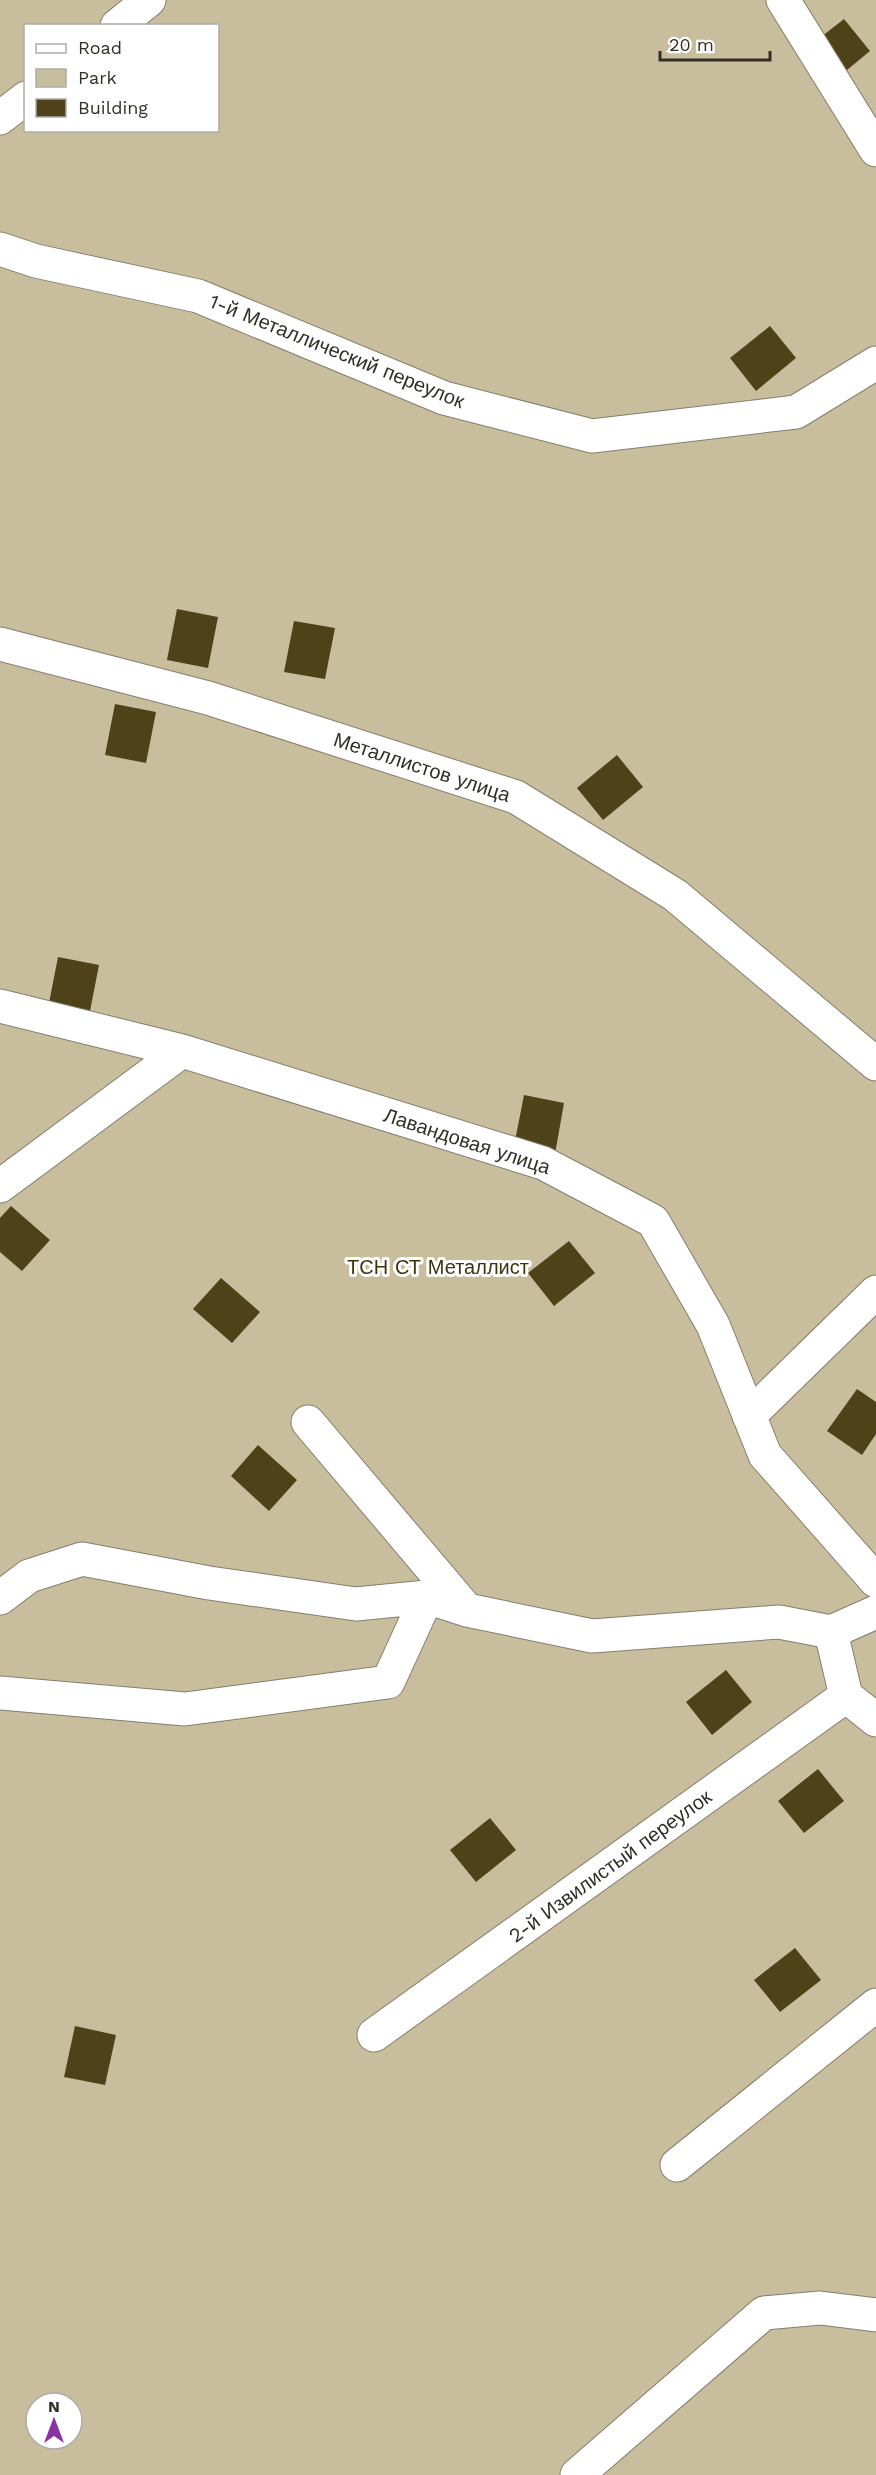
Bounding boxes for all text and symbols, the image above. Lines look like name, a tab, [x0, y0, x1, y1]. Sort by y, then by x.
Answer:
legend	[24, 24, 219, 132]
scale bar	[660, 24, 770, 62]
text: 20 m	[669, 34, 714, 55]
text: Road	[78, 37, 122, 58]
text: Park	[78, 67, 117, 88]
text: Building	[78, 97, 148, 118]
street label: 1-й Металлический переулок	[206, 289, 468, 413]
street label: Металлистов улица	[331, 727, 514, 807]
street label: Лавандовая улица	[381, 1103, 554, 1180]
park label: ТСН СТ Металлист	[347, 1255, 529, 1279]
street label: 2-й Извилистый переулок	[504, 1784, 716, 1948]
north arrow	[24, 2391, 84, 2451]
text: N	[48, 2397, 60, 2416]

